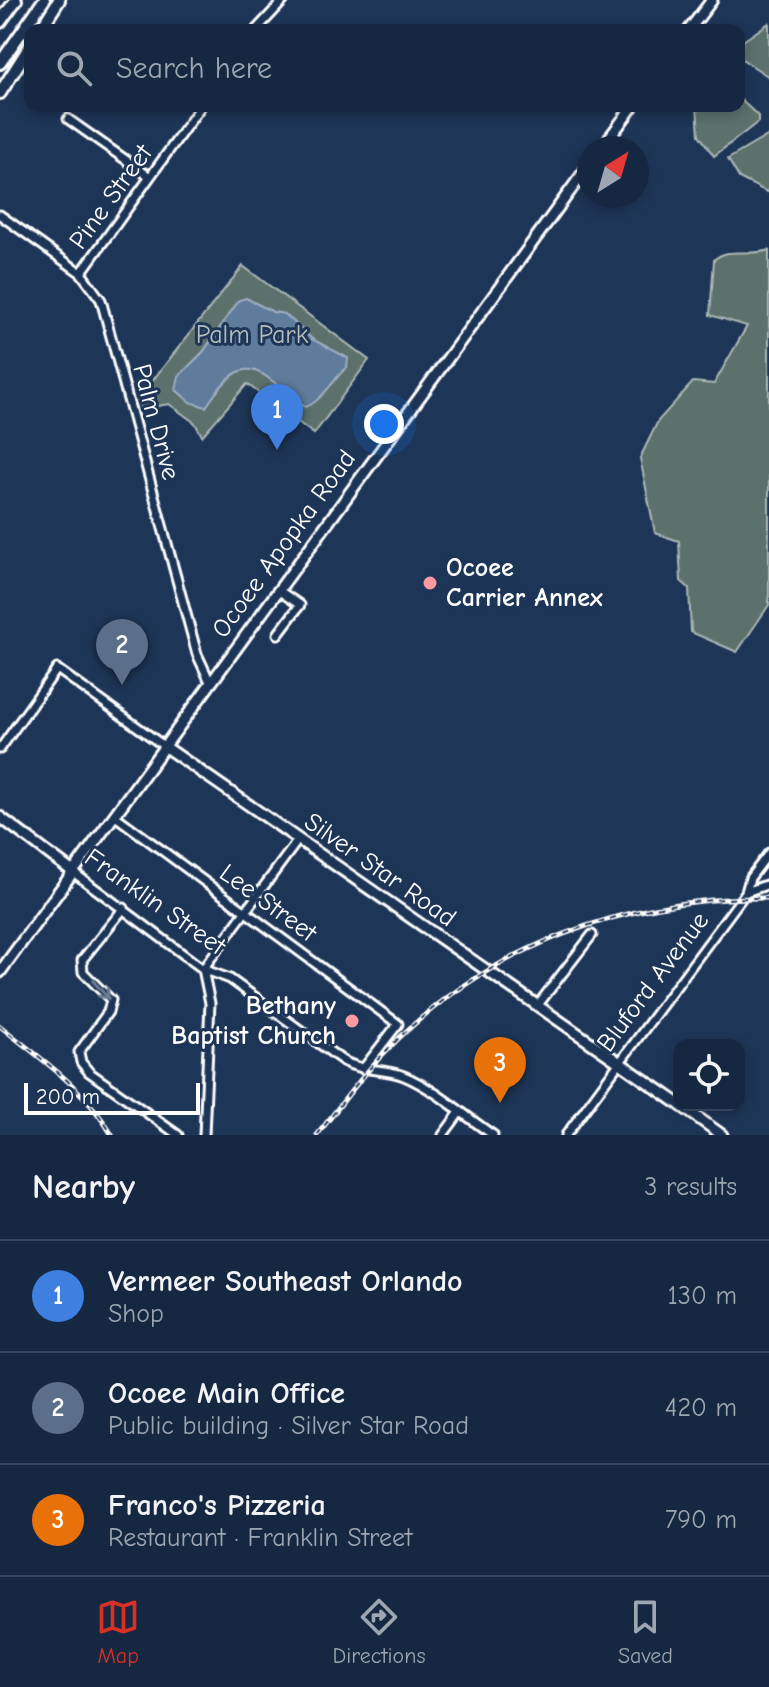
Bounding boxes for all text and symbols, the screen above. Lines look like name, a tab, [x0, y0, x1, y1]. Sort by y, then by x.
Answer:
search box	[24, 24, 745, 112]
icon: search	[52, 46, 96, 90]
text: Search here	[116, 51, 272, 86]
north arrow	[577, 136, 649, 208]
street label: Pine Street	[63, 138, 160, 255]
park label: Palm Park	[196, 320, 309, 350]
street label: Palm Drive	[126, 361, 186, 483]
pin: 1	[251, 384, 303, 450]
your location	[364, 404, 404, 444]
street label: Ocoee Apopka Road	[206, 444, 362, 644]
place label: Ocoee Carrier Annex	[446, 553, 603, 613]
marker: Ocoee Carrier Annex	[421, 574, 439, 592]
pin: 2	[96, 619, 148, 685]
street label: Silver Star Road	[299, 807, 461, 933]
street label: Franklin Street	[79, 842, 232, 962]
street label: Lee Street	[214, 858, 324, 949]
street label: Bluford Avenue	[591, 906, 715, 1058]
one-way arrow	[92, 980, 110, 1000]
place label: Bethany Baptist Church	[171, 991, 336, 1051]
marker: Bethany Baptist Church	[343, 1012, 361, 1030]
pin: 3	[474, 1037, 526, 1103]
map controls	[673, 1039, 745, 1111]
button: locate	[673, 1039, 745, 1111]
scale bar	[24, 1079, 200, 1115]
text: 200 m	[36, 1084, 100, 1110]
text: Nearby	[32, 1167, 135, 1207]
text: 3 results	[644, 1172, 737, 1202]
text: Vermeer Southeast Orlando	[108, 1264, 463, 1299]
text: 1	[53, 1281, 63, 1311]
text: 130 m	[668, 1281, 737, 1311]
text: Shop	[108, 1299, 164, 1329]
text: Ocoee Main Office	[108, 1376, 345, 1411]
text: 2	[52, 1393, 64, 1423]
text: 420 m	[665, 1393, 737, 1423]
text: Public building · Silver Star Road	[108, 1411, 469, 1441]
text: Franco's Pizzeria	[108, 1488, 326, 1523]
text: 3	[52, 1505, 64, 1535]
text: 790 m	[665, 1505, 737, 1535]
text: Restaurant · Franklin Street	[108, 1523, 412, 1553]
tab: Map	[96, 1595, 140, 1669]
tab: Directions	[333, 1595, 426, 1669]
tab: Saved	[618, 1595, 673, 1669]

